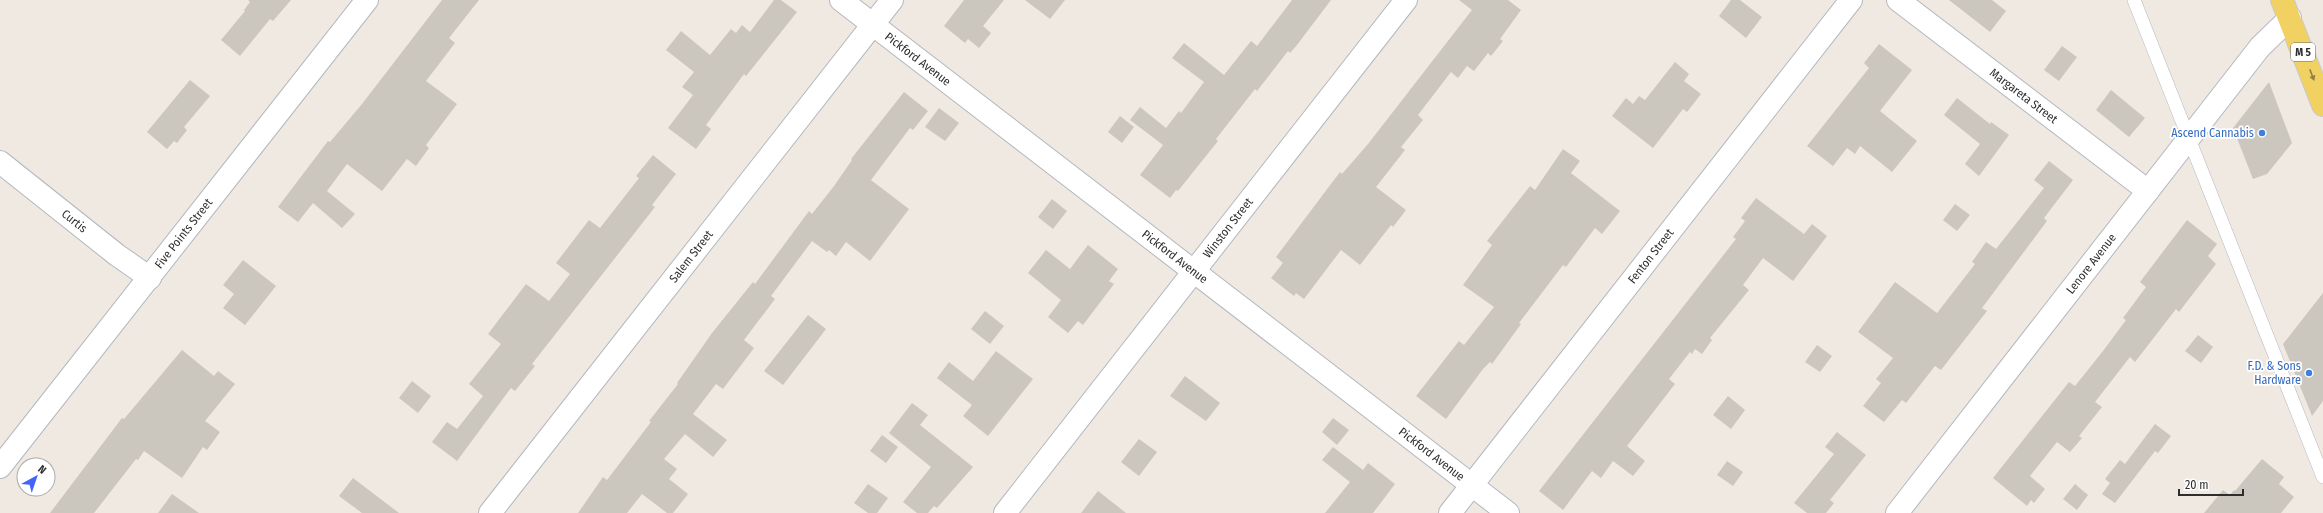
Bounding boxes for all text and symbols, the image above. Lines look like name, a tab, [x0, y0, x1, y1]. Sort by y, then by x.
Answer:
street label: Pickford Avenue	[882, 29, 954, 89]
road number: M 5	[2291, 43, 2315, 61]
street label: Margareta Street	[1987, 66, 2060, 126]
one-way arrow	[2309, 70, 2315, 82]
place label: Ascend Cannabis	[2171, 126, 2254, 140]
marker: Ascend Cannabis	[2257, 128, 2267, 138]
street label: Winston Street	[1200, 195, 1256, 261]
street label: Five Points Street	[152, 196, 215, 271]
street label: Curtis	[59, 207, 90, 235]
street label: Fenton Street	[1625, 226, 1677, 286]
street label: Salem Street	[666, 227, 716, 285]
street label: Pickford Avenue	[1139, 227, 1210, 286]
street label: Lenore Avenue	[2063, 231, 2119, 297]
place label: F.D. & Sons Hardware	[2248, 359, 2301, 387]
marker: F.D. & Sons Hardware	[2304, 368, 2314, 378]
street label: Pickford Avenue	[1396, 425, 1467, 484]
north arrow	[16, 457, 56, 497]
text: N	[35, 463, 49, 477]
scale bar	[2179, 471, 2243, 497]
text: 20 m	[2185, 478, 2209, 492]

